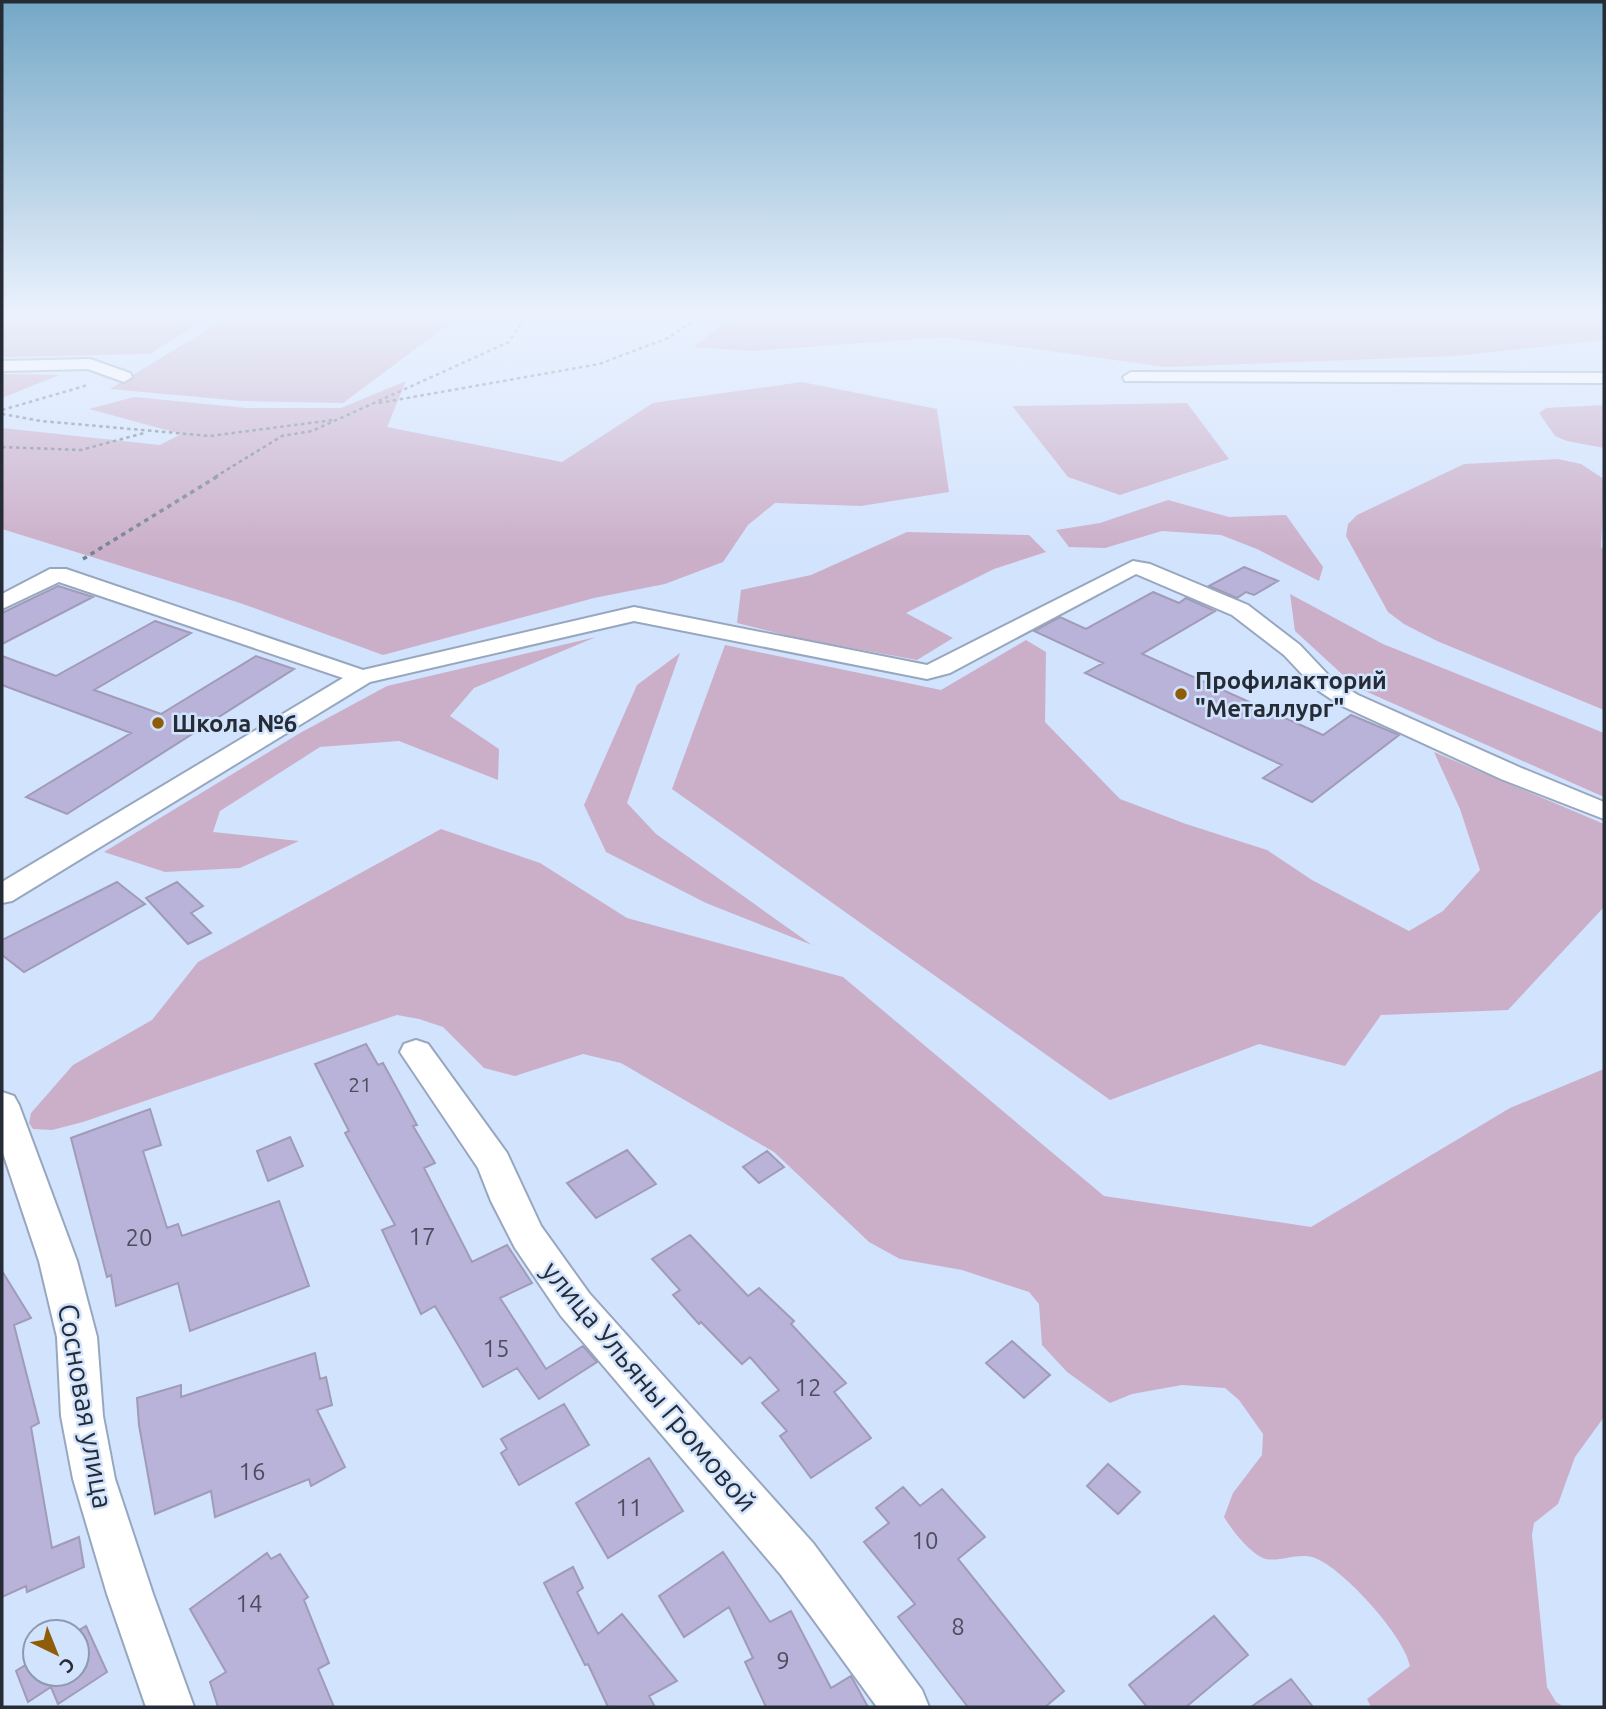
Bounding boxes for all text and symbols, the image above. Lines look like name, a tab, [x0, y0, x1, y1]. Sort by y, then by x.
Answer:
place label: Профилакторий "Металлург"	[1195, 667, 1387, 722]
marker: Профилакторий "Металлург"	[1173, 686, 1189, 702]
place label: Школа №6	[172, 710, 297, 737]
marker: Школа №6	[150, 715, 166, 731]
house number: 21	[348, 1072, 372, 1096]
house number: 17	[408, 1223, 436, 1250]
house number: 20	[125, 1224, 153, 1251]
street label: улица Ульяны Громовой	[536, 1255, 764, 1517]
street label: Сосновая улица	[53, 1301, 119, 1511]
house number: 15	[482, 1335, 510, 1362]
house number: 12	[794, 1374, 822, 1401]
house number: 16	[238, 1458, 266, 1485]
house number: 11	[615, 1494, 643, 1521]
house number: 10	[911, 1527, 939, 1554]
house number: 14	[235, 1590, 263, 1617]
house number: 8	[951, 1613, 965, 1640]
north arrow	[21, 1618, 91, 1688]
house number: 9	[776, 1647, 790, 1674]
text: С	[56, 1653, 80, 1678]

